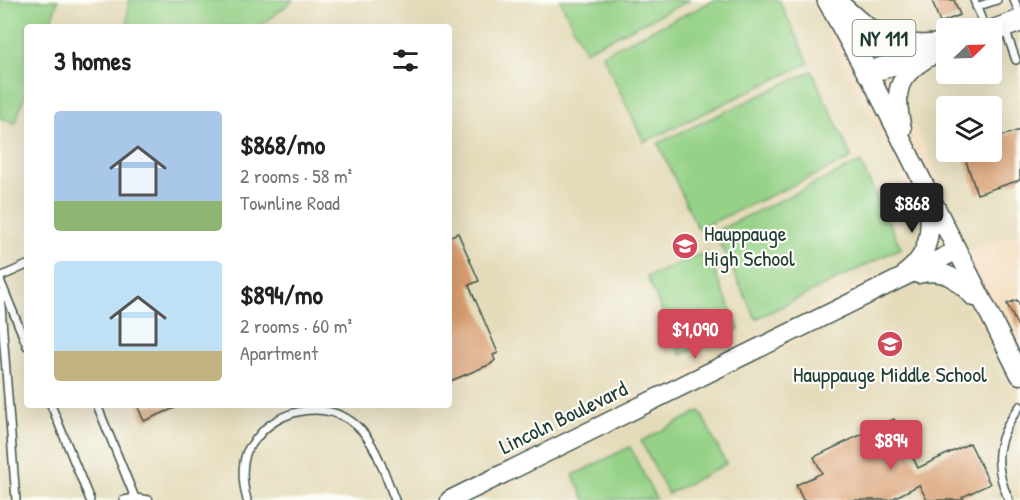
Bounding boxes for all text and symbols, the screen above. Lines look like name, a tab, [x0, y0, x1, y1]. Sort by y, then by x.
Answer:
north arrow	[936, 18, 1002, 84]
map controls	[936, 18, 1002, 162]
road number: NY 111	[852, 20, 916, 56]
text: 3 homes	[54, 43, 131, 78]
icon: filters	[389, 44, 422, 77]
button: layers	[936, 96, 1002, 162]
text: $868/mo	[240, 127, 325, 162]
icon: home	[102, 135, 174, 207]
text: 2 rooms · 58 m²	[240, 162, 352, 189]
pin: $868	[876, 183, 948, 234]
text: Townline Road	[240, 189, 340, 216]
text: $868	[894, 189, 930, 216]
place label: Hauppauge High School	[704, 218, 795, 273]
school or university icon: Hauppauge High School	[670, 231, 700, 261]
text: $894/mo	[240, 277, 323, 312]
icon: home	[102, 285, 174, 357]
pin: $1,090	[646, 309, 744, 360]
text: 2 rooms · 60 m²	[240, 312, 352, 339]
text: $1,090	[672, 315, 718, 342]
school or university icon: Hauppauge Middle School	[875, 329, 905, 359]
text: Apartment	[240, 339, 318, 366]
place label: Hauppauge Middle School	[793, 359, 987, 389]
street label: Lincoln Boulevard	[494, 373, 633, 461]
pin: $894	[855, 420, 927, 471]
text: $894	[874, 426, 908, 453]

